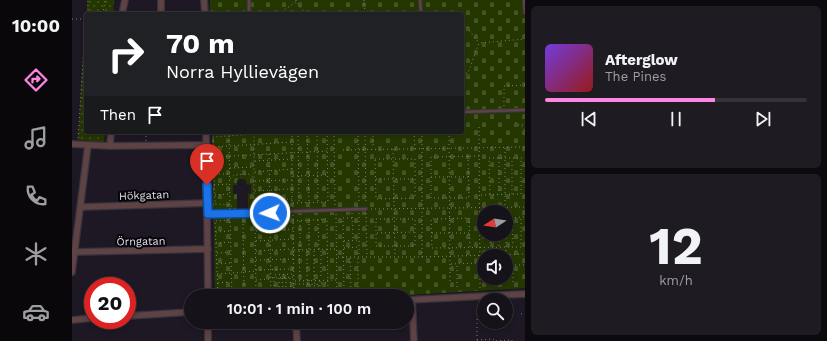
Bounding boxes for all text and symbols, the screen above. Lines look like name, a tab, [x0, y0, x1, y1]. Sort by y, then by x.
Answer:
text: 10:00	[12, 15, 60, 36]
text: 70 m	[166, 27, 235, 60]
icon: right	[100, 28, 152, 80]
text: Afterglow	[605, 51, 678, 69]
text: Norra Hyllievägen	[166, 61, 319, 82]
icon: directions	[22, 66, 50, 94]
text: The Pines	[605, 69, 666, 84]
icon: arrive	[144, 104, 166, 126]
text: Then	[100, 106, 136, 124]
icon: previous	[578, 108, 600, 130]
icon: pause	[665, 108, 687, 130]
icon: next	[752, 108, 774, 130]
icon: music	[22, 124, 50, 152]
pin	[190, 144, 224, 185]
icon: arrive	[196, 150, 218, 172]
icon: phone	[22, 182, 50, 210]
street label: Hökgatan	[119, 188, 169, 203]
position arrow	[249, 192, 291, 234]
north arrow	[477, 205, 513, 241]
map controls	[477, 205, 513, 329]
text: 12	[649, 216, 703, 277]
street label: Örngatan	[116, 234, 166, 248]
icon: climate	[22, 240, 50, 268]
button: sound	[477, 249, 513, 285]
text: km/h	[659, 273, 693, 288]
speed limit sign: 20	[84, 277, 136, 329]
button: search	[477, 293, 513, 329]
icon: car	[22, 298, 50, 326]
text: 10:01 · 1 min · 100 m	[227, 300, 371, 318]

